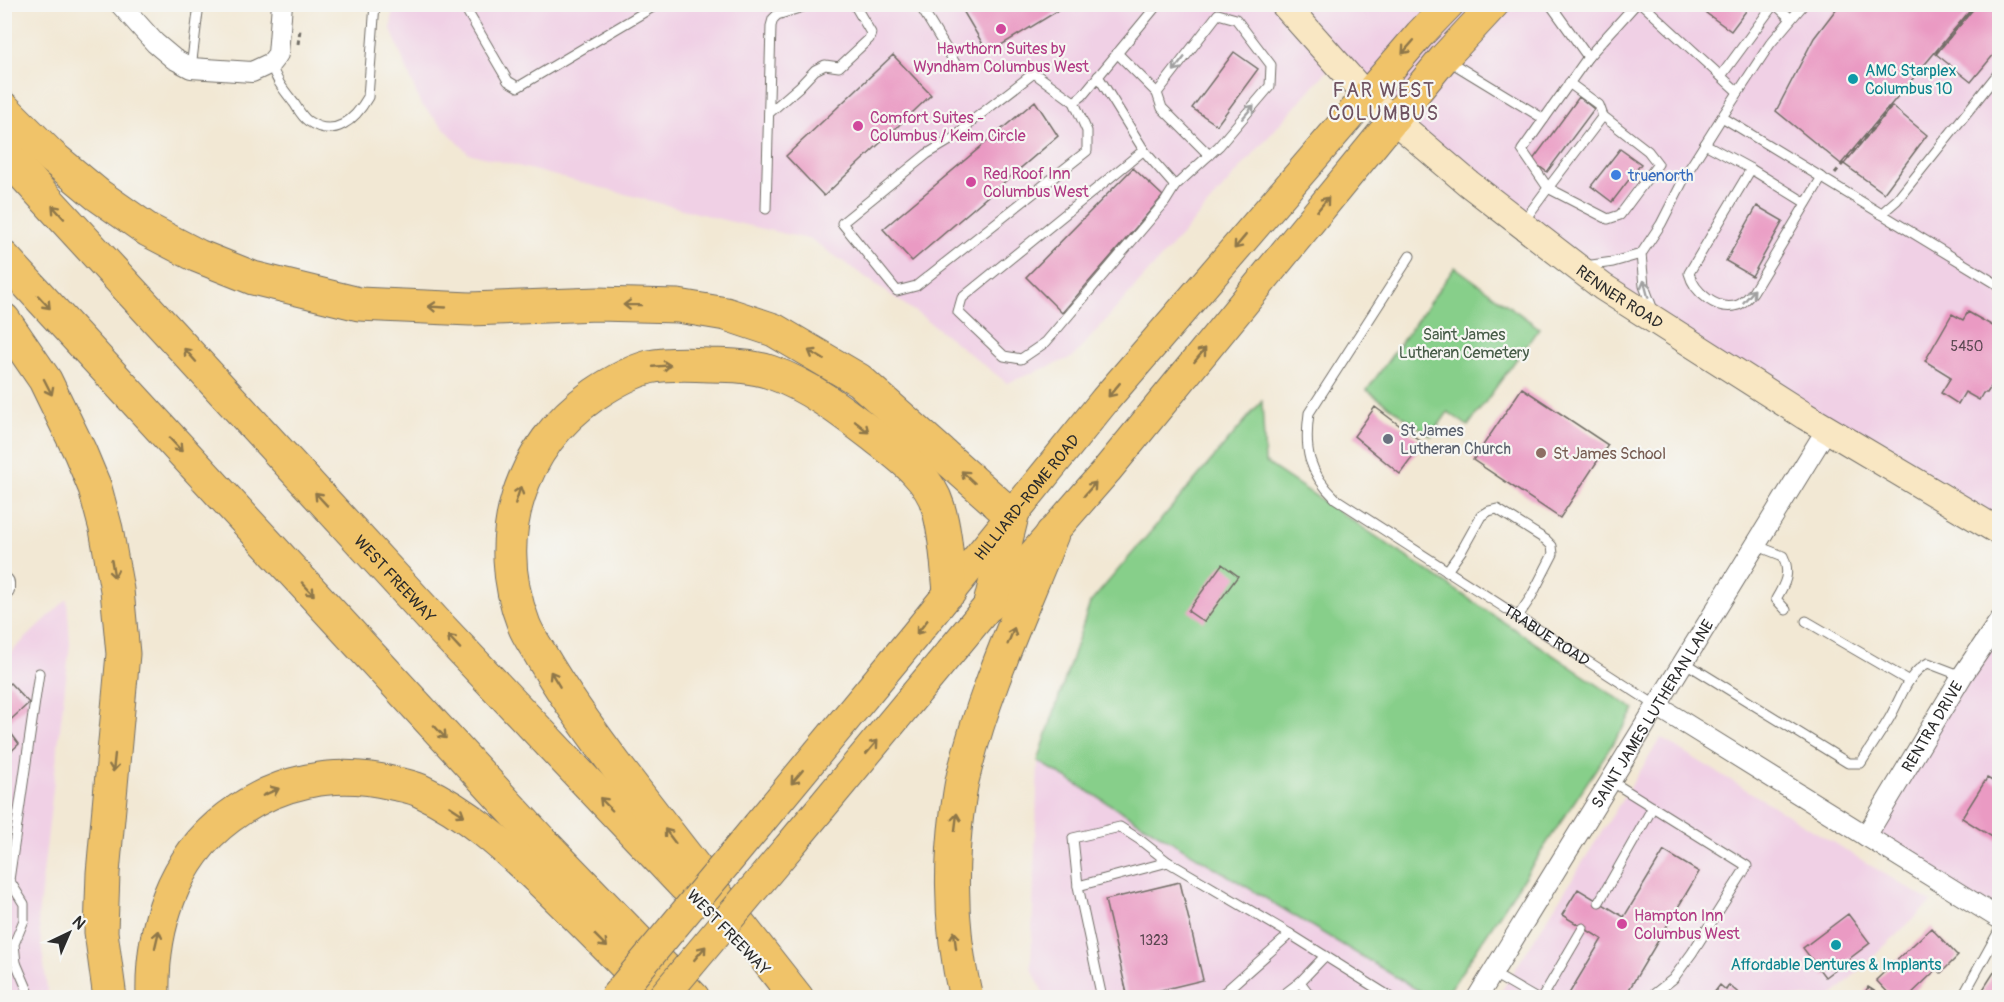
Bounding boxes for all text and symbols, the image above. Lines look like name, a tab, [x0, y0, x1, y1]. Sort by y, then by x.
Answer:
marker: Hawthorn Suites by Wyndham Columbus West	[994, 22, 1008, 36]
place label: Hawthorn Suites by Wyndham Columbus West	[913, 39, 1089, 77]
one-way arrow	[1401, 39, 1415, 54]
one-way arrow	[1173, 56, 1186, 72]
place label: AMC Starplex Columbus 10	[1865, 61, 1956, 99]
marker: AMC Starplex Columbus 10	[1846, 72, 1860, 86]
district label: FAR WEST COLUMBUS	[1328, 78, 1440, 126]
one-way arrow	[1241, 105, 1255, 120]
place label: Comfort Suites - Columbus / Keim Circle	[870, 108, 1026, 146]
marker: Comfort Suites - Columbus / Keim Circle	[851, 119, 865, 133]
place label: Red Roof Inn Columbus West	[983, 164, 1089, 202]
place label: truenorth	[1627, 166, 1693, 186]
marker: truenorth	[1609, 168, 1623, 182]
marker: Red Roof Inn Columbus West	[964, 175, 978, 189]
one-way arrow	[1317, 196, 1330, 212]
one-way arrow	[51, 204, 65, 219]
one-way arrow	[1233, 234, 1247, 249]
street label: RENNER ROAD	[1572, 261, 1666, 334]
one-way arrow	[1639, 280, 1651, 299]
one-way arrow	[1742, 288, 1756, 303]
one-way arrow	[37, 294, 51, 309]
one-way arrow	[622, 299, 642, 311]
one-way arrow	[427, 302, 447, 313]
park label: Saint James Lutheran Cemetery	[1399, 325, 1530, 363]
house number: 5450	[1951, 338, 1983, 355]
one-way arrow	[1193, 347, 1206, 363]
one-way arrow	[183, 348, 197, 363]
one-way arrow	[808, 349, 825, 361]
one-way arrow	[652, 360, 672, 371]
one-way arrow	[42, 378, 54, 396]
one-way arrow	[1107, 382, 1120, 398]
one-way arrow	[854, 420, 870, 433]
place label: St James Lutheran Church	[1400, 421, 1511, 459]
street label: HILLIARD-ROME ROAD	[970, 430, 1084, 565]
marker: St James Lutheran Church	[1381, 432, 1395, 446]
one-way arrow	[169, 438, 183, 453]
place label: St James School	[1553, 444, 1666, 464]
marker: St James School	[1534, 446, 1548, 460]
one-way arrow	[961, 470, 976, 484]
one-way arrow	[1083, 482, 1097, 497]
one-way arrow	[513, 486, 524, 505]
one-way arrow	[315, 492, 329, 507]
street label: WEST FREEWAY	[349, 531, 440, 627]
one-way arrow	[108, 559, 119, 579]
one-way arrow	[301, 581, 315, 596]
street label: TRABUE ROAD	[1499, 600, 1593, 671]
street label: SAINT JAMES LUTHERAN LANE	[1587, 616, 1718, 812]
one-way arrow	[915, 619, 929, 634]
one-way arrow	[1006, 627, 1017, 646]
one-way arrow	[446, 635, 461, 650]
one-way arrow	[548, 671, 560, 688]
street label: RENTRA DRIVE	[1898, 678, 1968, 776]
one-way arrow	[433, 725, 447, 740]
one-way arrow	[865, 740, 879, 755]
one-way arrow	[108, 753, 119, 773]
one-way arrow	[791, 769, 804, 785]
one-way arrow	[261, 786, 279, 798]
one-way arrow	[599, 797, 614, 812]
one-way arrow	[448, 805, 464, 817]
one-way arrow	[951, 813, 962, 833]
one-way arrow	[663, 829, 676, 845]
street label: WEST FREEWAY	[682, 886, 774, 980]
north arrow	[39, 903, 99, 963]
place label: Hampton Inn Columbus West	[1634, 906, 1740, 944]
text: N	[68, 912, 90, 934]
marker: Hampton Inn Columbus West	[1615, 917, 1629, 931]
one-way arrow	[151, 930, 163, 949]
one-way arrow	[950, 931, 961, 951]
house number: 1323	[1140, 932, 1168, 949]
one-way arrow	[594, 933, 609, 948]
marker: Affordable Dentures & Implants	[1829, 938, 1843, 952]
one-way arrow	[693, 945, 706, 961]
place label: Affordable Dentures & Implants	[1730, 955, 1942, 975]

